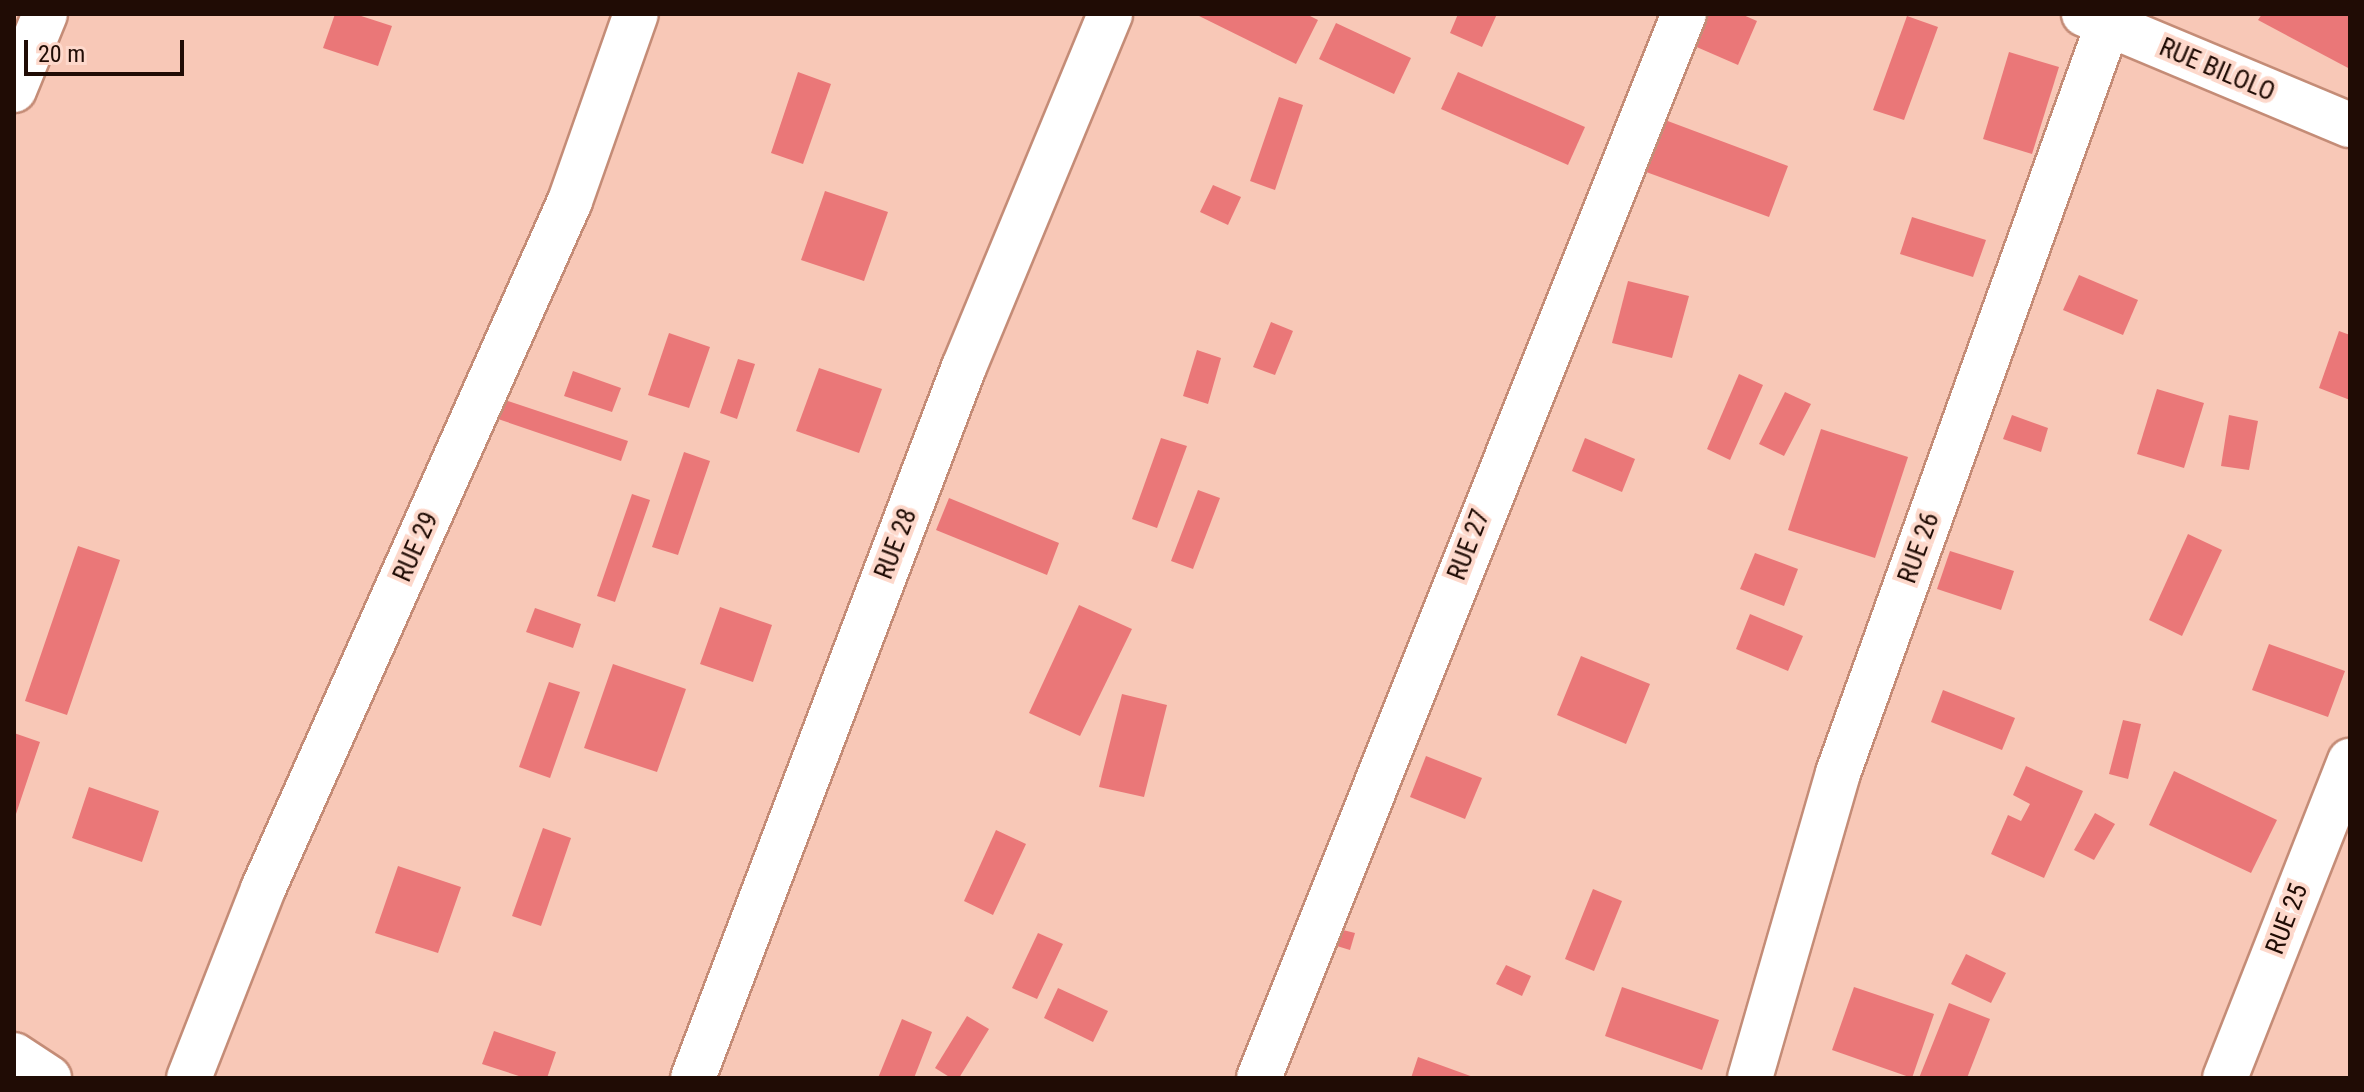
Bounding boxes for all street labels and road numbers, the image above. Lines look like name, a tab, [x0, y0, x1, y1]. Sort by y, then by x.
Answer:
street label: RUE BILOLO	[2155, 32, 2279, 108]
street label: RUE 28	[868, 504, 924, 584]
street label: RUE 27	[1441, 505, 1497, 585]
street label: RUE 29	[387, 507, 445, 587]
street label: RUE 26	[1892, 508, 1946, 588]
street label: RUE 25	[2259, 879, 2315, 959]

